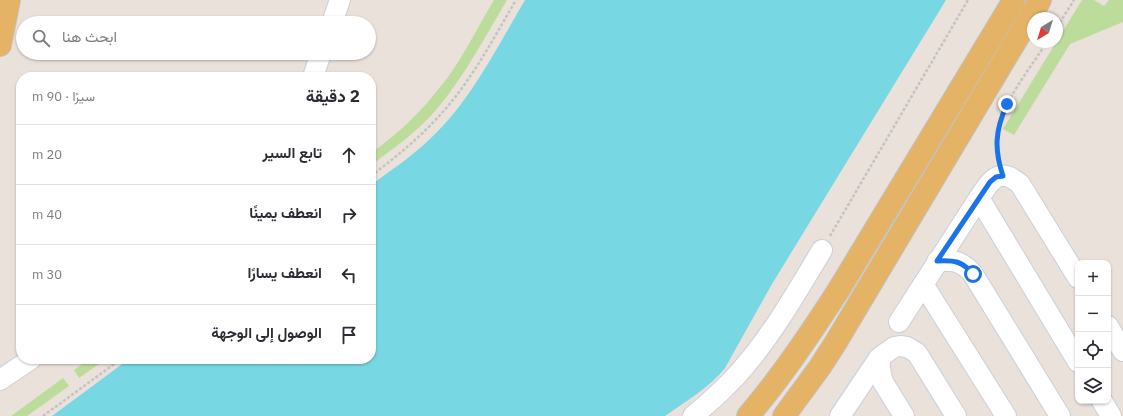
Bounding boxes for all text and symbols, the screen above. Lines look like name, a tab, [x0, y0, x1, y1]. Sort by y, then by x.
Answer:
north arrow	[1027, 12, 1063, 48]
search box	[16, 16, 376, 60]
icon: search	[30, 27, 52, 49]
text: ابحث هنا	[62, 27, 117, 46]
text: 2 دقيقة	[306, 85, 360, 107]
text: سيرًا · 90 m	[32, 88, 95, 105]
route end	[998, 95, 1016, 113]
text: تابع السير	[263, 143, 322, 162]
icon: ahead	[338, 144, 360, 166]
text: 20 m	[32, 146, 62, 163]
text: انعطف يمينًا	[249, 203, 322, 222]
icon: right	[338, 204, 360, 226]
text: 40 m	[32, 206, 62, 223]
map controls	[1075, 260, 1111, 404]
button: +	[1075, 260, 1111, 296]
text: انعطف يسارًا	[247, 263, 322, 282]
icon: left	[338, 264, 360, 286]
route start	[964, 265, 982, 283]
text: 30 m	[32, 266, 62, 283]
button: −	[1075, 296, 1111, 332]
text: الوصول إلى الوجهة	[211, 323, 322, 342]
icon: arrive	[338, 324, 360, 346]
button: locate	[1075, 332, 1111, 368]
button: layers	[1075, 368, 1111, 404]

